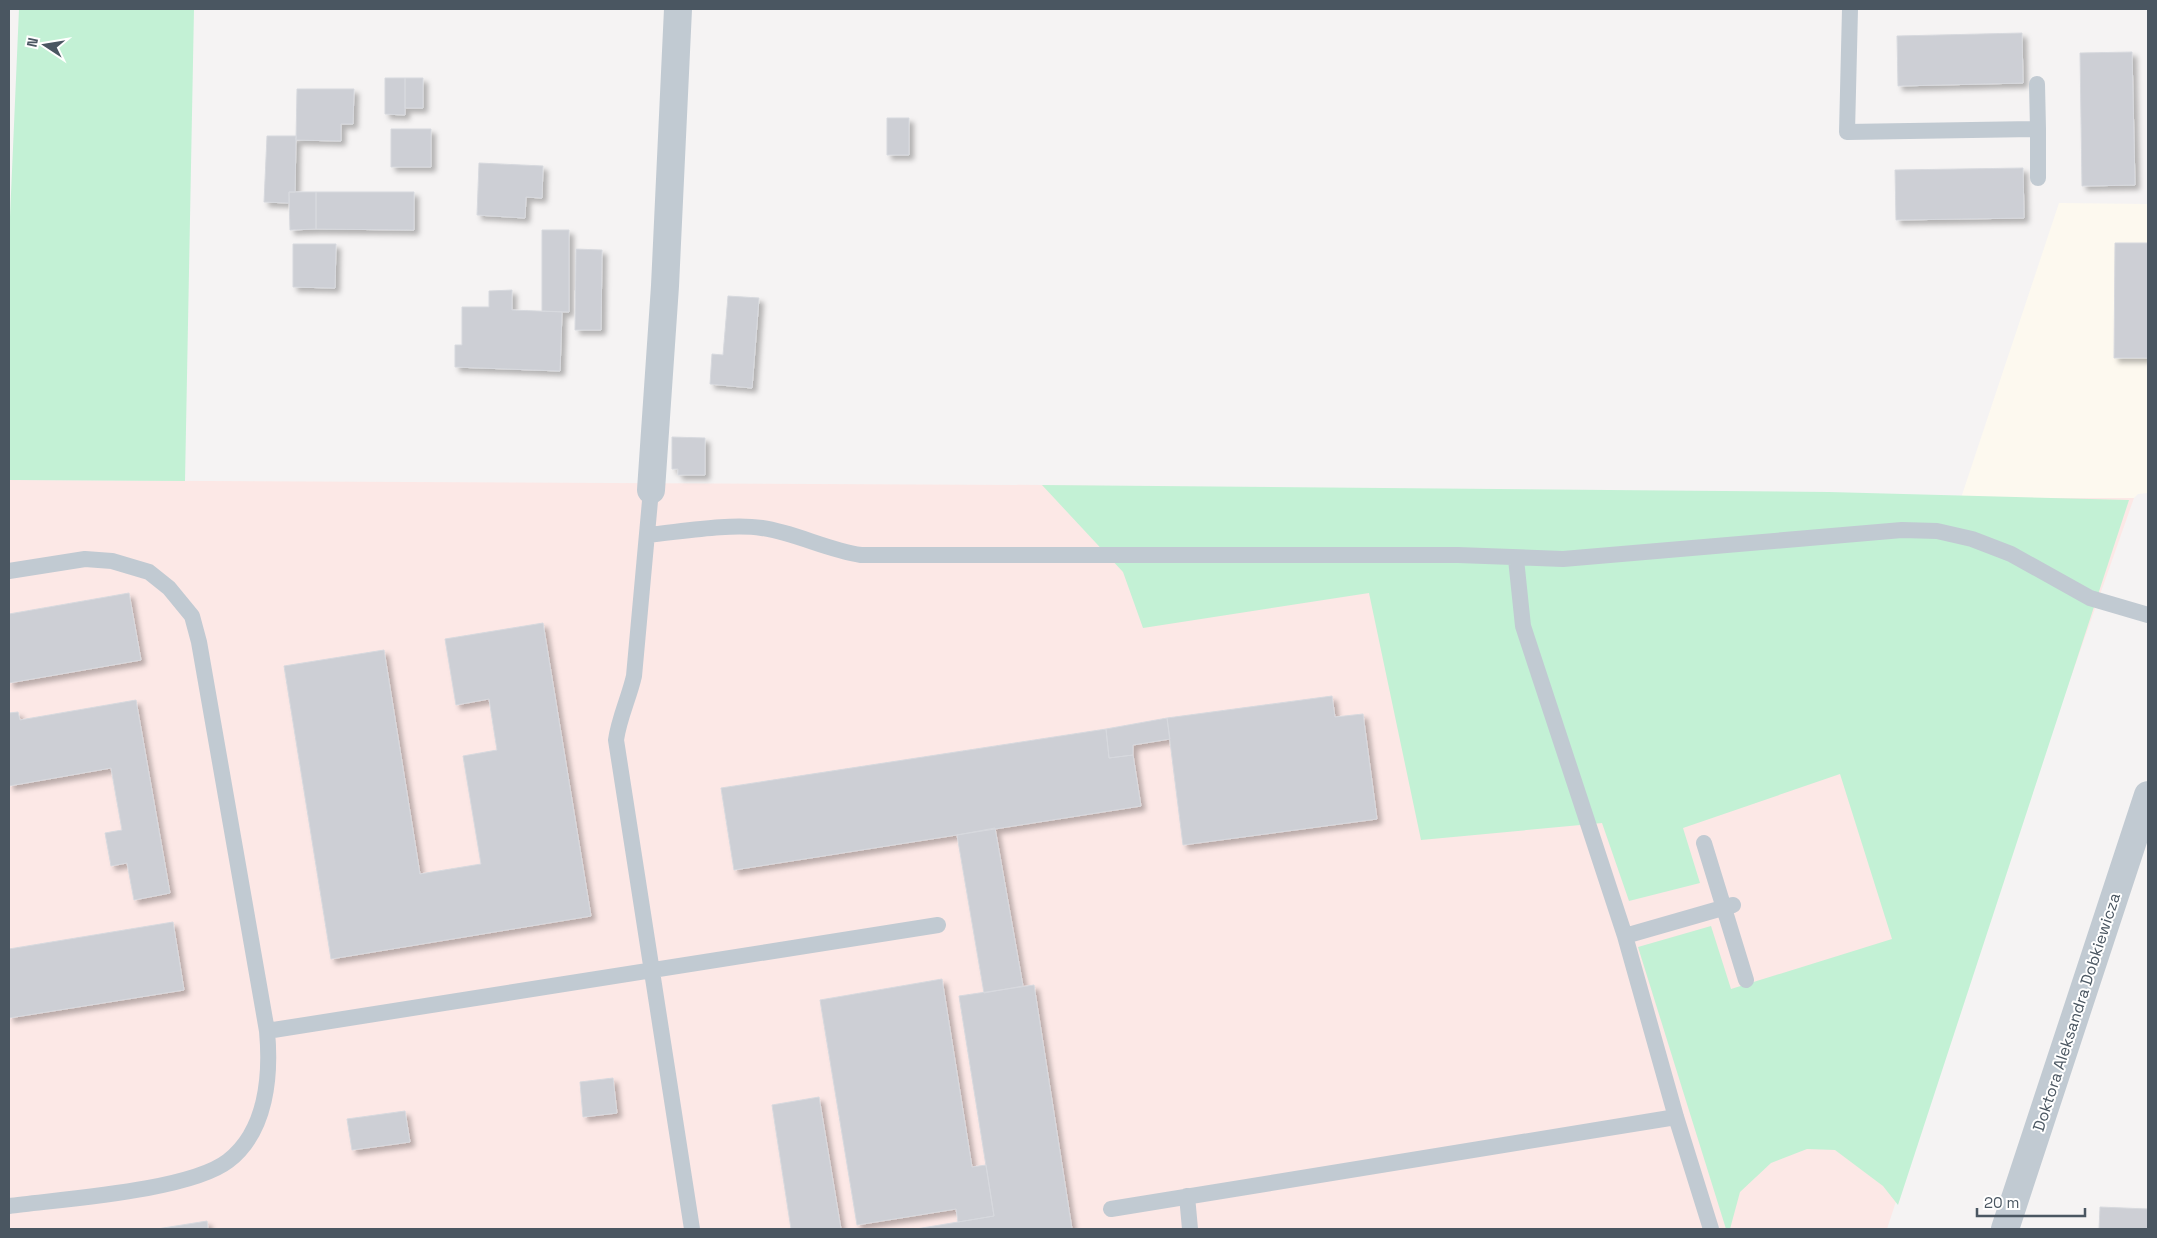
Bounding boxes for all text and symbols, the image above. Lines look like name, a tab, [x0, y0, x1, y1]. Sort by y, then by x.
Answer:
north arrow	[20, 20, 70, 70]
text: N	[23, 36, 42, 49]
street label: Doktora Aleksandra Dobkiewicza	[2028, 890, 2125, 1134]
scale bar	[1977, 1186, 2084, 1218]
text: 20 m	[1984, 1193, 2019, 1212]

